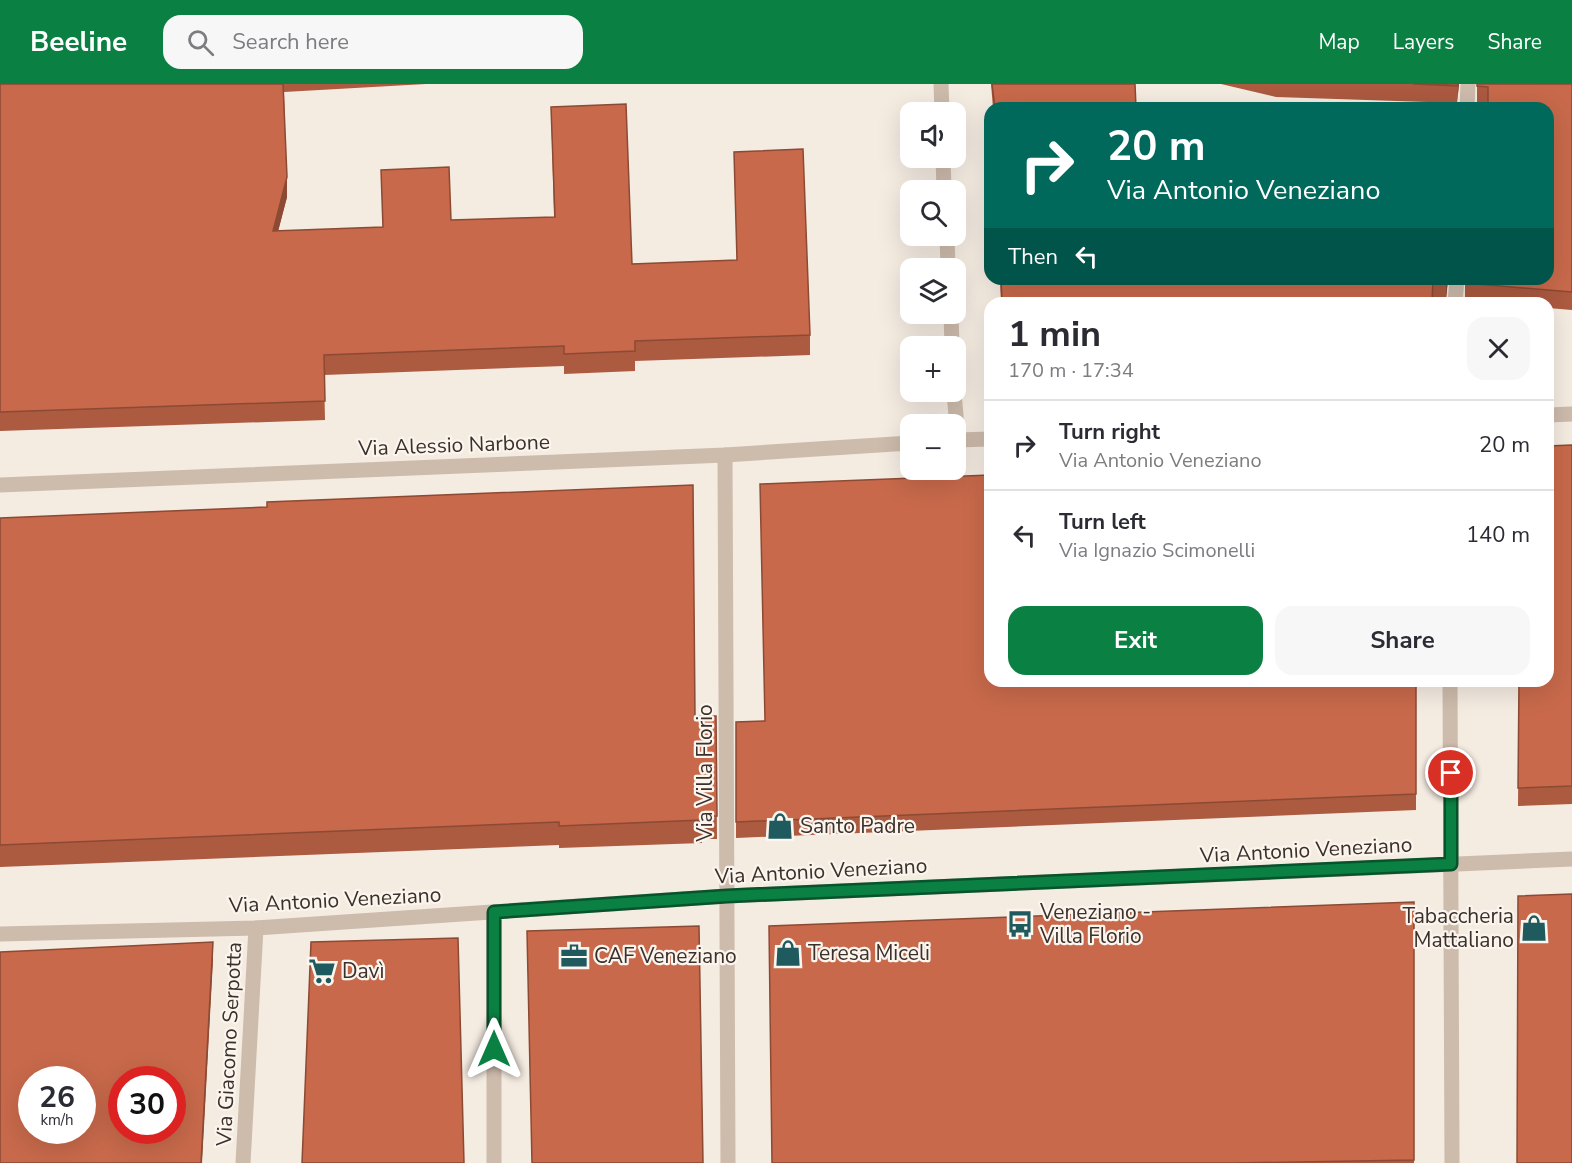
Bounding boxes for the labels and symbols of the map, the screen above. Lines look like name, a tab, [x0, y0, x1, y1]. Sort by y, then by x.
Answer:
street label: Via Alessio Narbone	[357, 428, 550, 462]
street label: Via Villa Florio	[691, 704, 719, 843]
pin	[1425, 747, 1476, 798]
shop icon: Santo Padre	[765, 811, 795, 841]
place label: Santo Padre	[800, 812, 915, 840]
street label: Via Antonio Veneziano	[1198, 830, 1413, 870]
street label: Via Antonio Veneziano	[713, 851, 928, 891]
street label: Via Antonio Veneziano	[227, 880, 442, 920]
place label: Veneziano - Villa Florio	[1039, 898, 1151, 950]
place label: Tabaccheria Mattaliano	[1403, 902, 1514, 954]
bus stop icon: Veneziano - Villa Florio	[1005, 909, 1035, 939]
shop icon: Tabaccheria Mattaliano	[1519, 913, 1549, 943]
shop icon: Teresa Miceli	[773, 938, 803, 968]
place label: Teresa Miceli	[808, 939, 930, 967]
street label: Via Giacomo Serpotta	[210, 941, 248, 1148]
office icon: CAF Veneziano	[559, 941, 589, 971]
place label: CAF Veneziano	[594, 942, 737, 970]
supermarket icon: Davì	[307, 956, 337, 986]
place label: Davì	[342, 957, 384, 985]
position arrow	[462, 1017, 526, 1081]
speed limit sign: 30	[108, 1066, 186, 1144]

